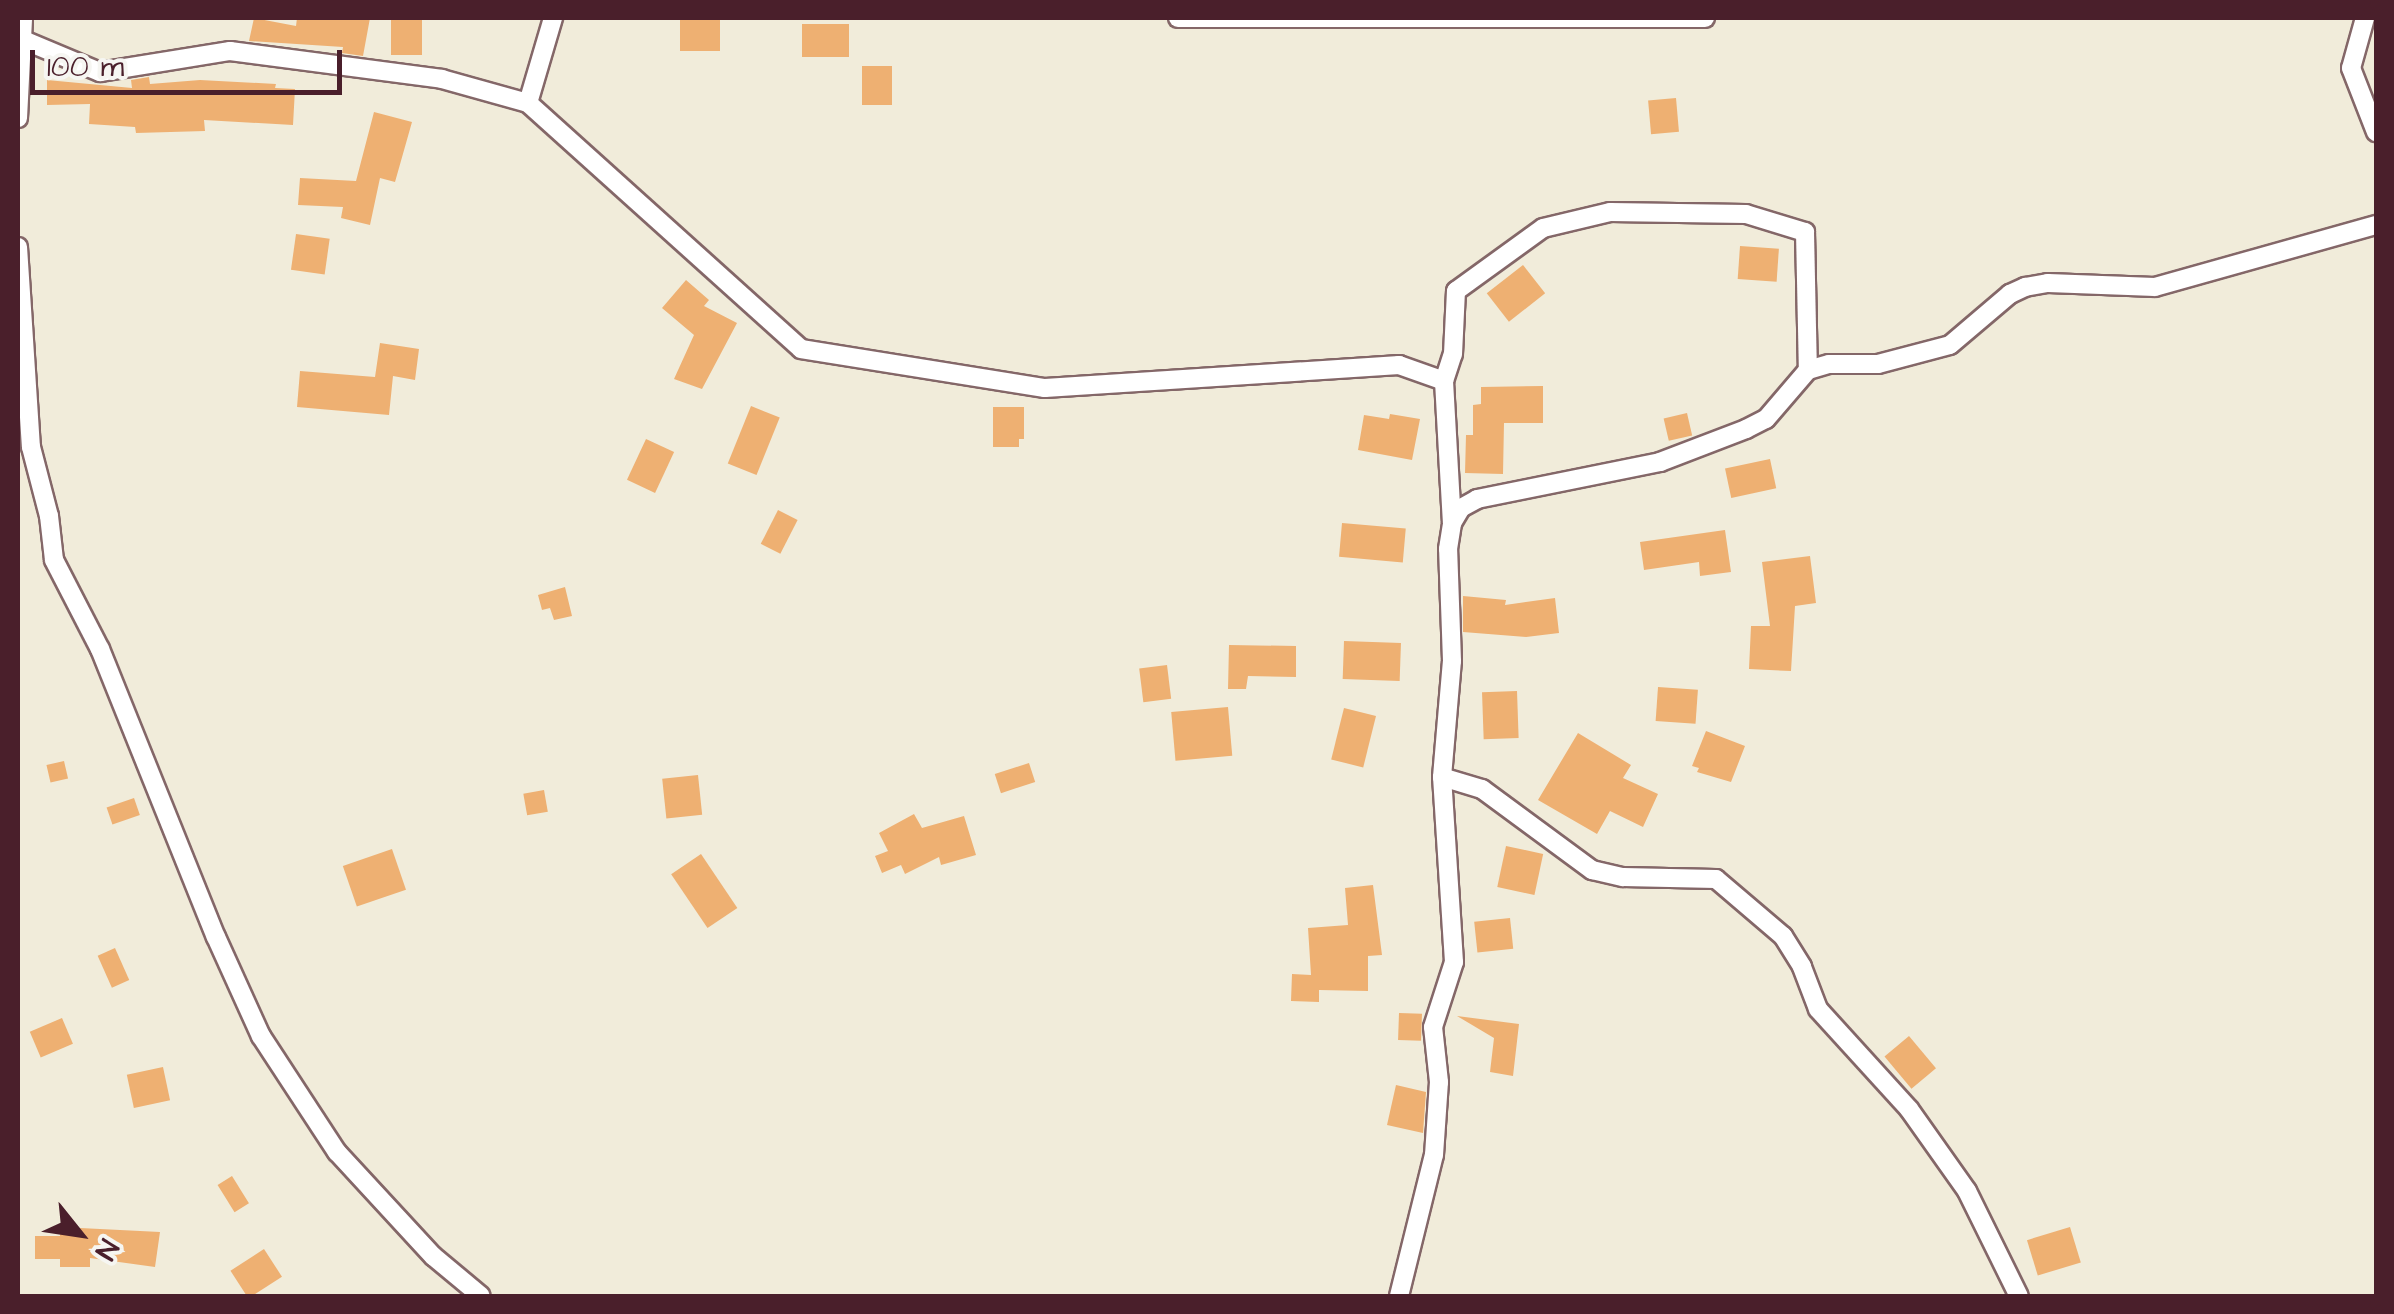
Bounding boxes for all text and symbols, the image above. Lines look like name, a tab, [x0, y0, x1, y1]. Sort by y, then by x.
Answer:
scale bar	[35, 30, 348, 92]
text: 100 m	[47, 46, 124, 88]
north arrow	[30, 1184, 130, 1284]
text: N	[85, 1232, 128, 1267]

